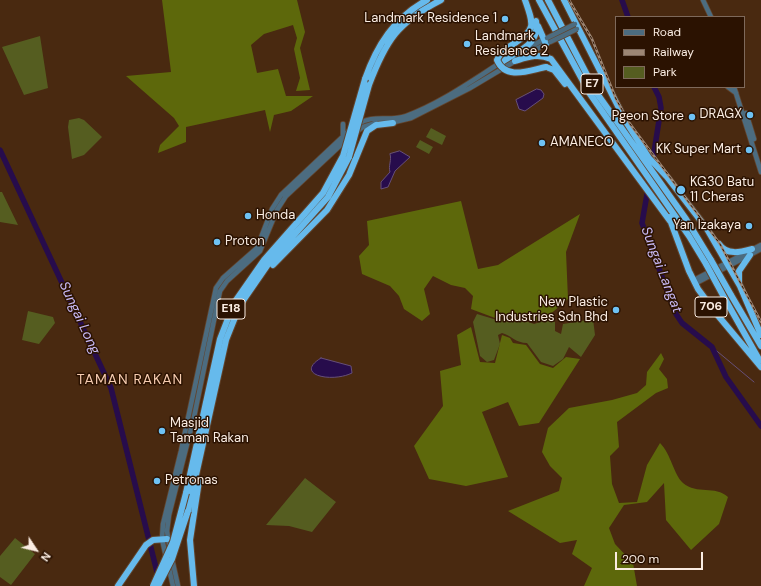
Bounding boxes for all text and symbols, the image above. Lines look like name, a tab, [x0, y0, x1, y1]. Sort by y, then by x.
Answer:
place label: Landmark Residence 1	[364, 11, 497, 27]
marker: Landmark Residence 1	[500, 14, 510, 24]
legend	[615, 16, 745, 88]
text: Road	[653, 24, 681, 40]
place label: Landmark Residence 2	[475, 29, 548, 60]
marker: Landmark Residence 2	[462, 39, 472, 49]
text: Railway	[653, 44, 694, 60]
text: Park	[653, 64, 677, 80]
road number: E7	[581, 74, 603, 94]
place label: DRAGX	[700, 107, 742, 123]
place label: Pgeon Store	[612, 109, 684, 125]
marker: DRAGX	[745, 110, 755, 120]
marker: Pgeon Store	[687, 112, 697, 122]
place label: AMANECO	[550, 135, 614, 151]
marker: AMANECO	[537, 138, 547, 148]
place label: KK Super Mart	[656, 142, 741, 158]
marker: KK Super Mart	[744, 145, 754, 155]
place label: KG30 Batu 11 Cheras	[690, 175, 754, 206]
marker: KG30 Batu 11 Cheras	[675, 184, 687, 196]
place label: Honda	[256, 208, 295, 224]
marker: Honda	[243, 211, 253, 221]
place label: Yan Izakaya	[673, 218, 741, 234]
marker: Yan Izakaya	[744, 221, 754, 231]
water label: Sungai Langat	[637, 224, 685, 316]
place label: Proton	[225, 234, 265, 250]
marker: Proton	[212, 237, 222, 247]
water label: Sungai Long	[55, 279, 103, 357]
place label: New Plastic Industries Sdn Bhd	[495, 295, 608, 326]
road number: 706	[695, 297, 727, 317]
road number: E18	[217, 299, 245, 319]
marker: New Plastic Industries Sdn Bhd	[611, 305, 621, 315]
district label: TAMAN RAKAN	[77, 372, 183, 388]
place label: Masjid Taman Rakan	[170, 416, 249, 447]
marker: Masjid Taman Rakan	[157, 426, 167, 436]
place label: Petronas	[165, 473, 218, 489]
marker: Petronas	[152, 476, 162, 486]
north arrow	[16, 530, 56, 570]
scale bar	[617, 544, 705, 570]
text: N	[38, 550, 54, 564]
text: 200 m	[622, 551, 659, 567]

